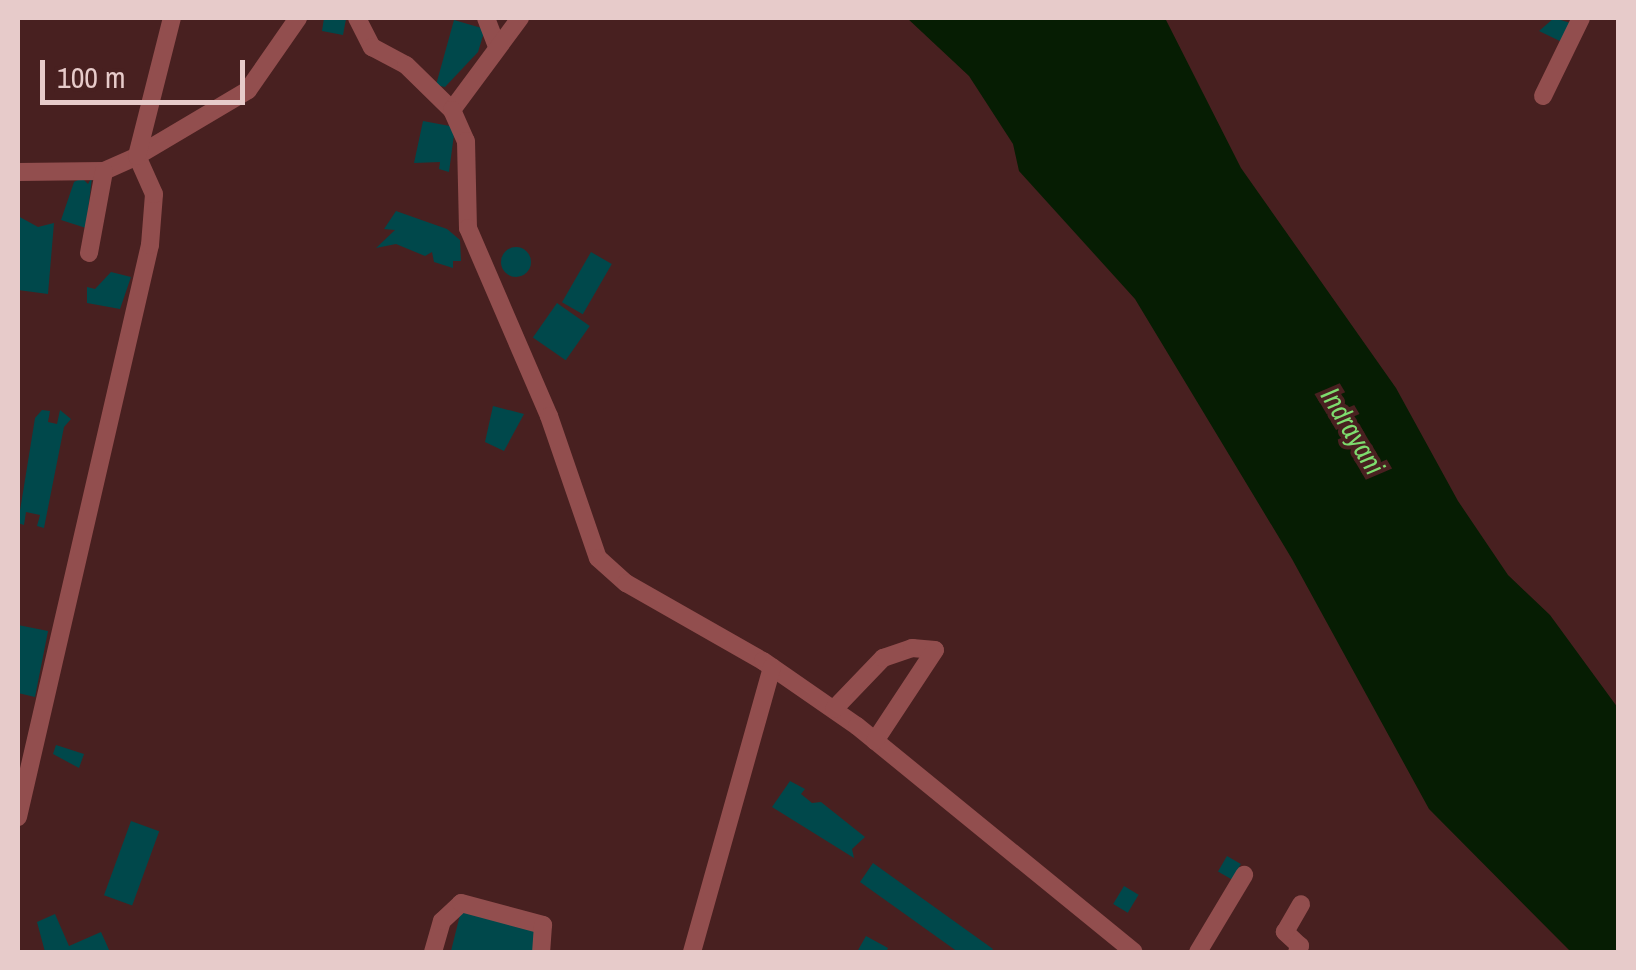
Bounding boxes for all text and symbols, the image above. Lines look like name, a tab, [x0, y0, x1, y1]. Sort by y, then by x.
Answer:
scale bar	[45, 40, 250, 102]
text: 100 m	[57, 57, 125, 97]
water label: Indrayani	[1314, 381, 1392, 481]

